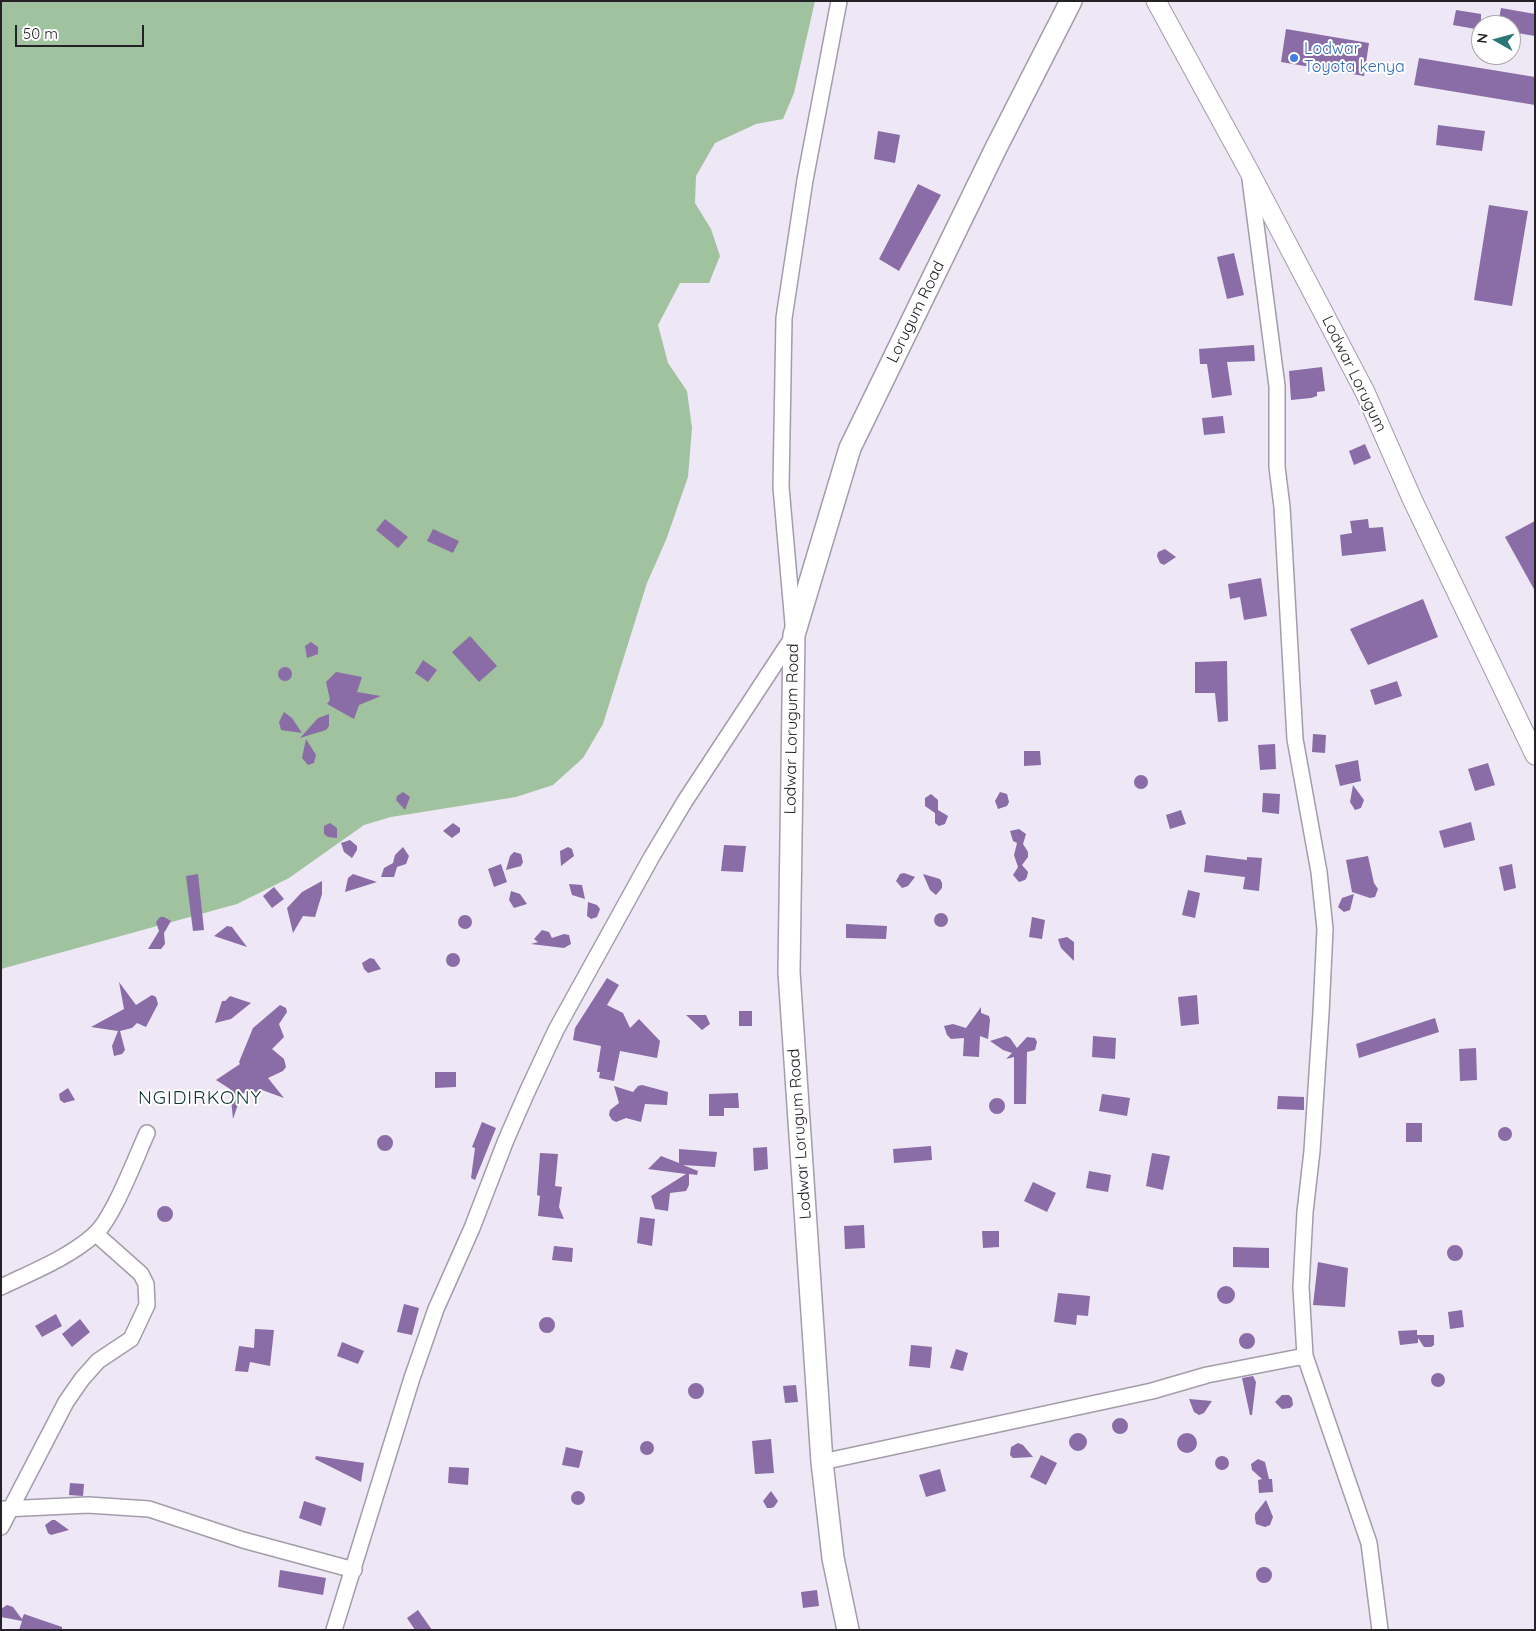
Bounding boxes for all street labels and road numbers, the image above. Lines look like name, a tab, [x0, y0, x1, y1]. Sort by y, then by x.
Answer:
street label: Lorugum Road	[883, 258, 949, 366]
street label: Lodwar Lorugum	[1318, 313, 1390, 435]
street label: Lodwar Lorugum Road	[781, 643, 803, 815]
street label: Lodwar Lorugum Road	[784, 1048, 816, 1220]

